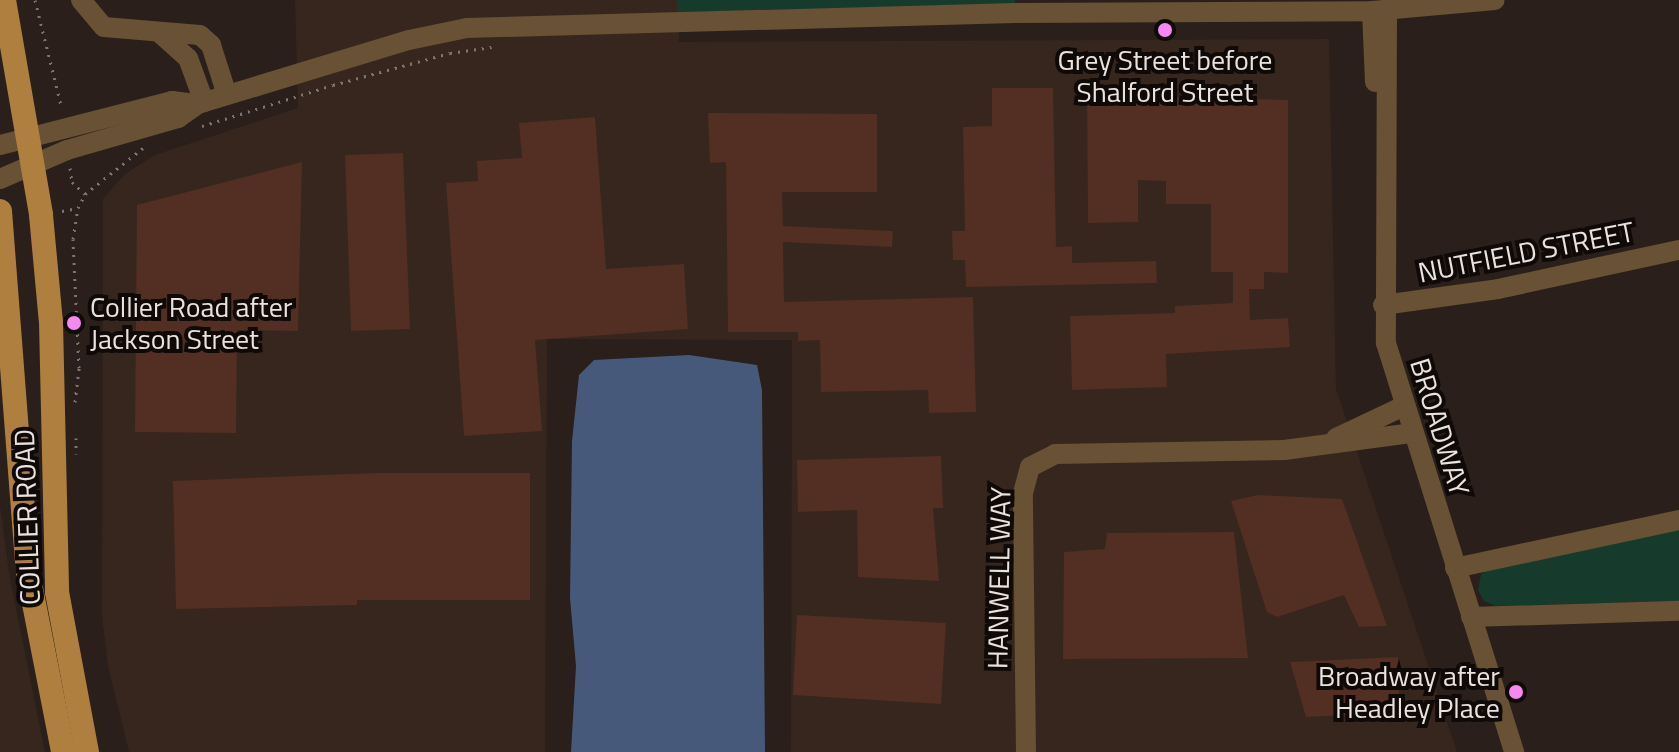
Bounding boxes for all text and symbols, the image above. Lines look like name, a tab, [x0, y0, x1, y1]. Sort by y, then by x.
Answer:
marker: Grey Street before Shalford Street	[1156, 21, 1174, 39]
place label: Grey Street before Shalford Street	[1058, 43, 1272, 109]
street label: NUTFIELD STREET	[1415, 215, 1637, 289]
place label: Collier Road after Jackson Street	[90, 290, 293, 356]
marker: Collier Road after Jackson Street	[65, 314, 83, 332]
street label: BROADWAY	[1403, 354, 1477, 500]
street label: COLLIER ROAD	[7, 428, 47, 606]
street label: HANWELL WAY	[981, 487, 1017, 669]
place label: Broadway after Headley Place	[1318, 659, 1500, 725]
marker: Broadway after Headley Place	[1507, 683, 1525, 701]

